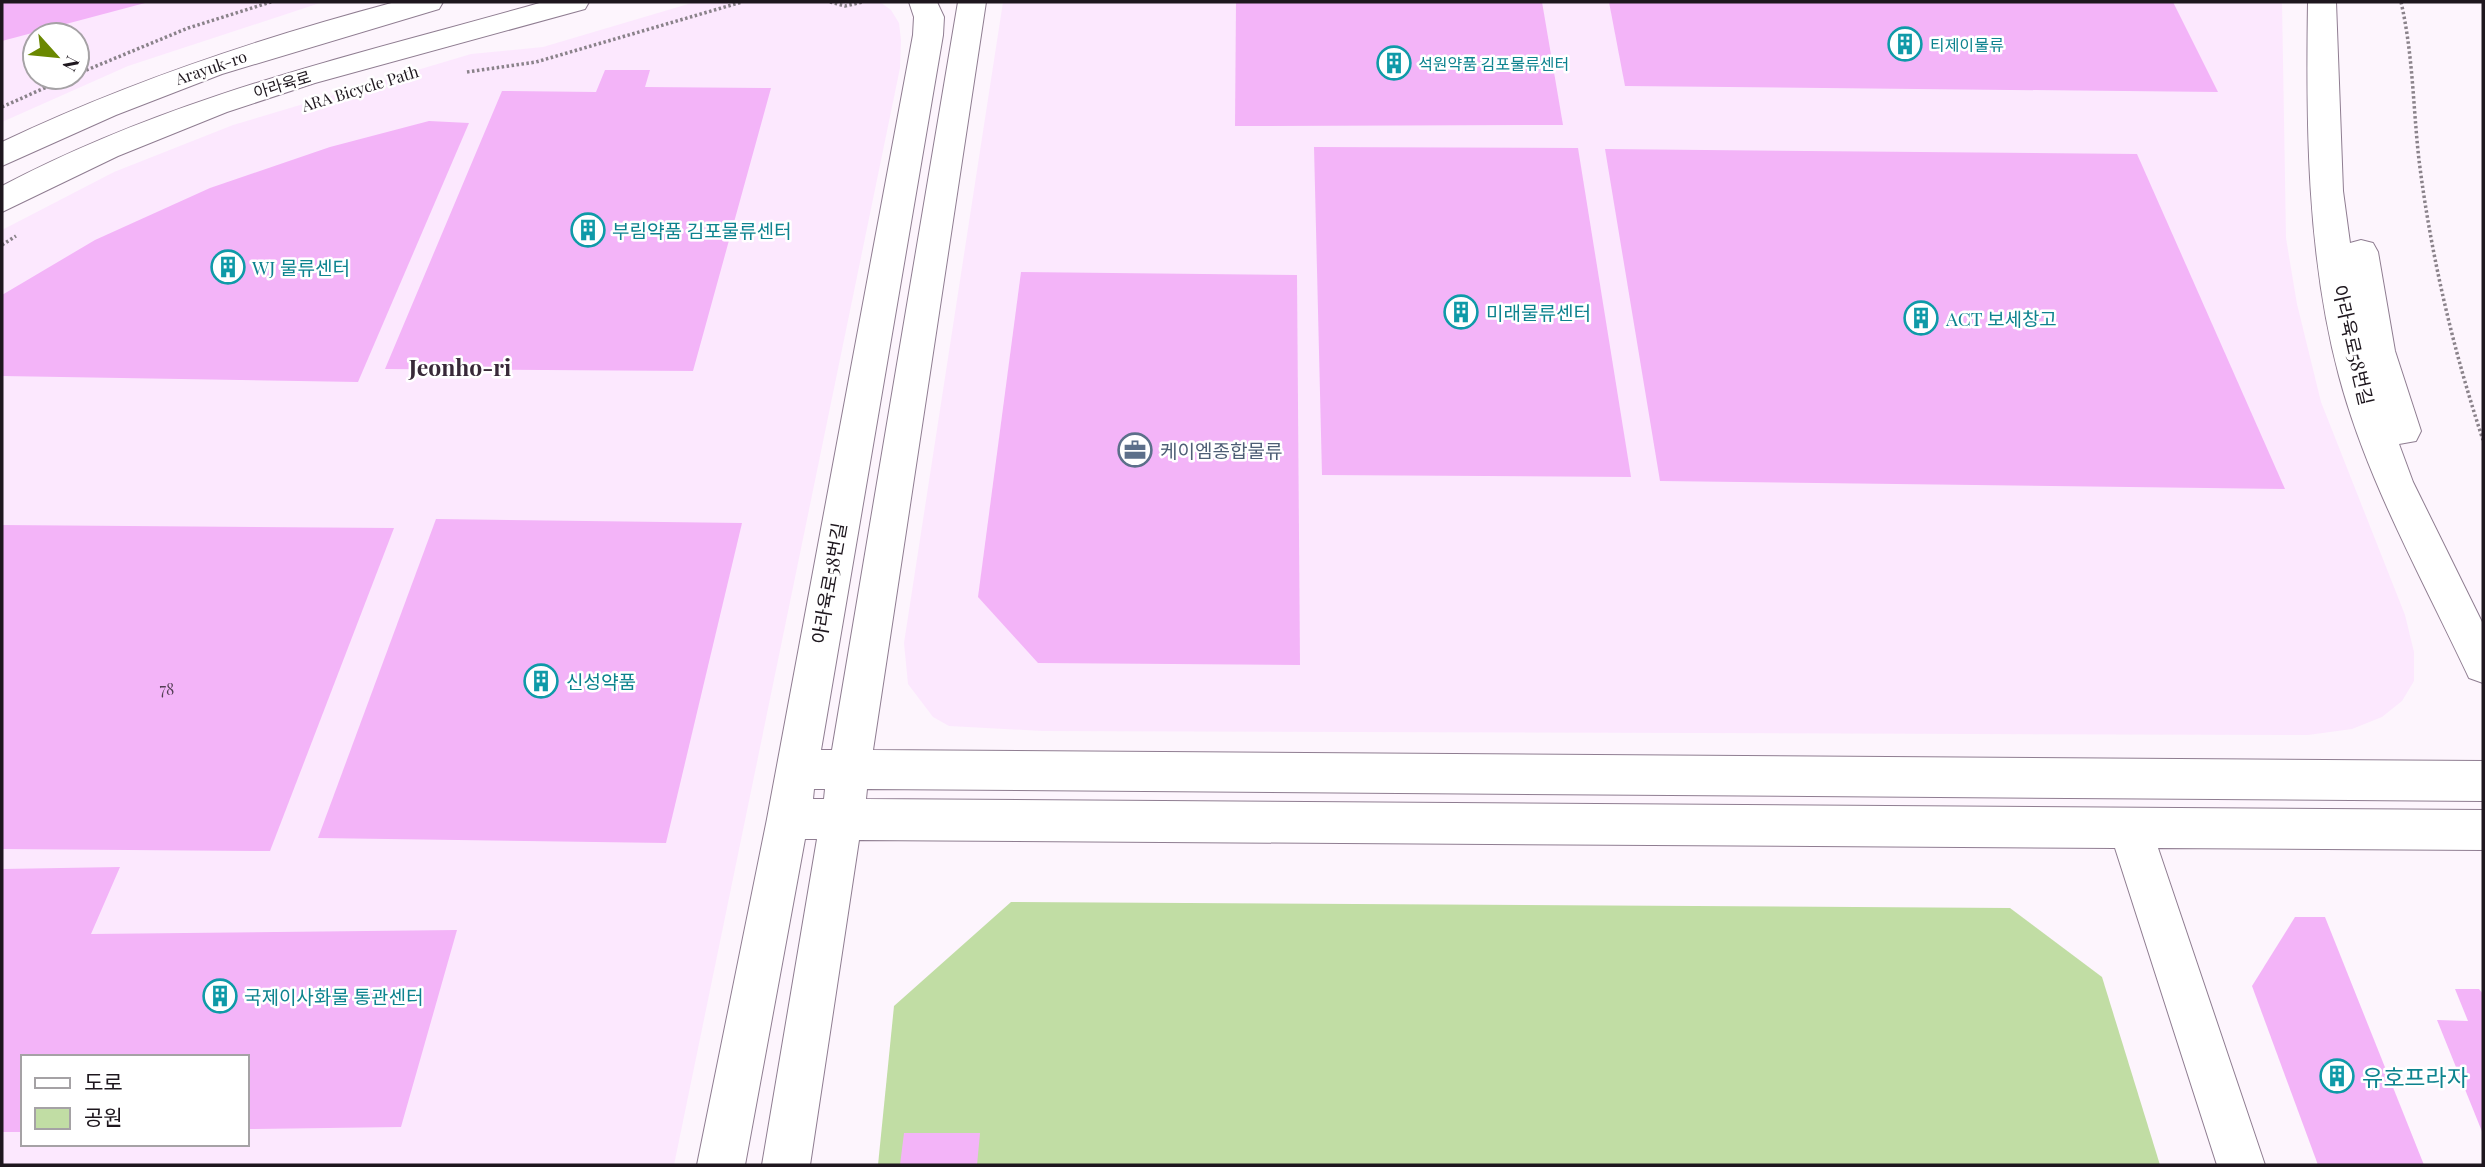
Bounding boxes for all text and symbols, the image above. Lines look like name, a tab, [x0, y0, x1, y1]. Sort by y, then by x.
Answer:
north arrow	[21, 21, 91, 91]
building icon: 티제이물류	[1886, 25, 1924, 63]
place label: 티제이물류	[1930, 34, 2004, 55]
building icon: 석원약품 김포물류센터	[1375, 44, 1413, 82]
street label: Arayuk-ro	[172, 45, 250, 89]
text: N	[57, 52, 87, 76]
place label: 석원약품 김포물류센터	[1418, 53, 1569, 74]
street label: ARA Bicycle Path	[298, 60, 422, 116]
street label: 아라육로	[251, 65, 313, 103]
building icon: 부림약품 김포물류센터	[569, 211, 607, 249]
place label: 부림약품 김포물류센터	[612, 217, 792, 243]
building icon: WJ 물류센터	[209, 248, 247, 286]
place label: WJ 물류센터	[251, 254, 350, 280]
street label: 아라육로58번길	[2328, 282, 2380, 408]
building icon: 미래물류센터	[1442, 293, 1480, 331]
place label: 미래물류센터	[1486, 299, 1591, 325]
building icon: ACT 보세창고	[1902, 299, 1940, 337]
place label: ACT 보세창고	[1945, 305, 2057, 331]
district label: Jeonho-ri	[408, 351, 511, 382]
office icon: 케이엠종합물류	[1116, 431, 1154, 469]
place label: 케이엠종합물류	[1160, 437, 1282, 463]
street label: 아라육로58번길	[805, 520, 851, 646]
building icon: 신성약품	[522, 662, 560, 700]
place label: 신성약품	[566, 668, 636, 694]
house number: 78	[160, 678, 174, 699]
building icon: 국제이사화물 통관센터	[201, 977, 239, 1015]
place label: 국제이사화물 통관센터	[244, 983, 424, 1009]
legend	[21, 1055, 248, 1146]
building icon: 유호프라자	[2318, 1057, 2356, 1095]
place label: 유호프라자	[2362, 1061, 2468, 1092]
text: 도로	[84, 1067, 123, 1095]
text: 공원	[84, 1102, 123, 1130]

